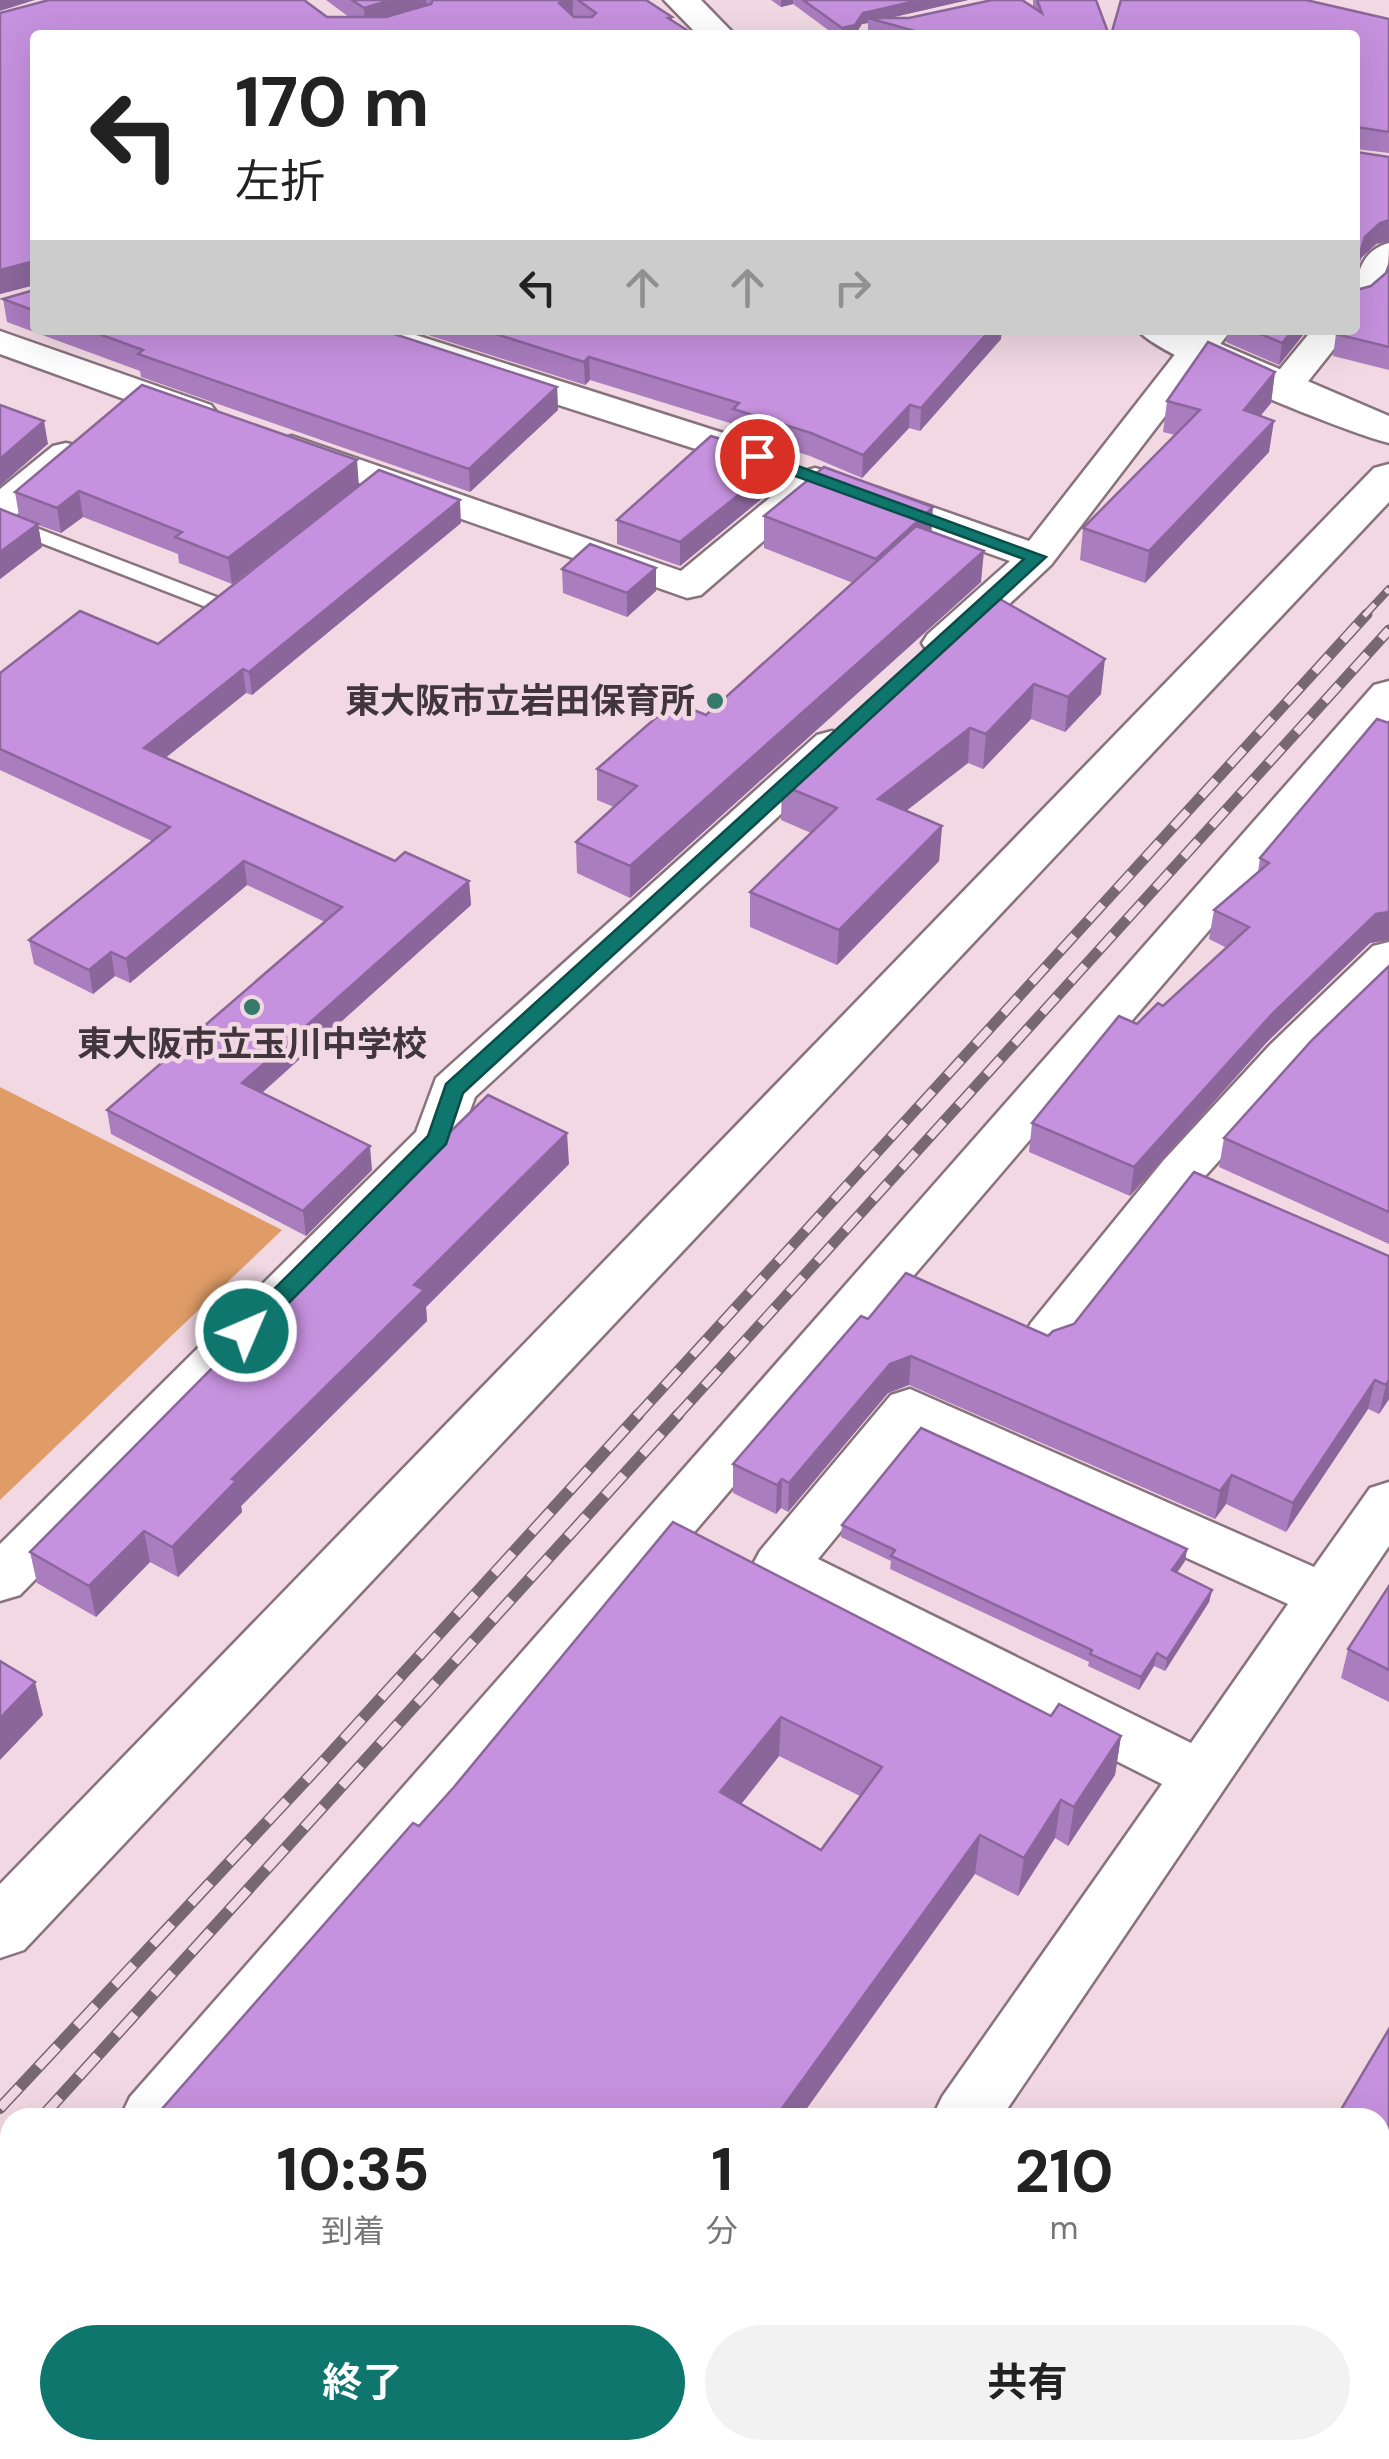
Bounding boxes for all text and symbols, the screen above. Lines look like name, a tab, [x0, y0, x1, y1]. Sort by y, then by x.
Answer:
text: 170 m	[235, 57, 429, 148]
icon: left	[70, 70, 200, 200]
text: 左折	[235, 152, 325, 211]
icon: left	[510, 260, 565, 315]
icon: ahead	[615, 260, 670, 315]
icon: ahead	[720, 260, 775, 315]
icon: right	[825, 260, 880, 315]
pin	[715, 414, 800, 499]
icon: arrive	[730, 429, 785, 484]
place label: 東大阪市立岩田保育所	[345, 678, 695, 724]
marker: 東大阪市立岩田保育所	[704, 690, 726, 712]
marker: 東大阪市立玉川中学校	[241, 996, 263, 1018]
place label: 東大阪市立玉川中学校	[77, 1021, 427, 1067]
position arrow	[194, 1279, 298, 1383]
text: 10:35	[277, 2130, 429, 2209]
text: 1	[711, 2130, 733, 2209]
text: 210	[1015, 2132, 1113, 2211]
text: m	[1050, 2207, 1078, 2249]
text: 到着	[321, 2210, 385, 2252]
text: 分	[706, 2210, 738, 2252]
button: 終了	[40, 2325, 685, 2440]
button: 共有	[705, 2325, 1350, 2440]

